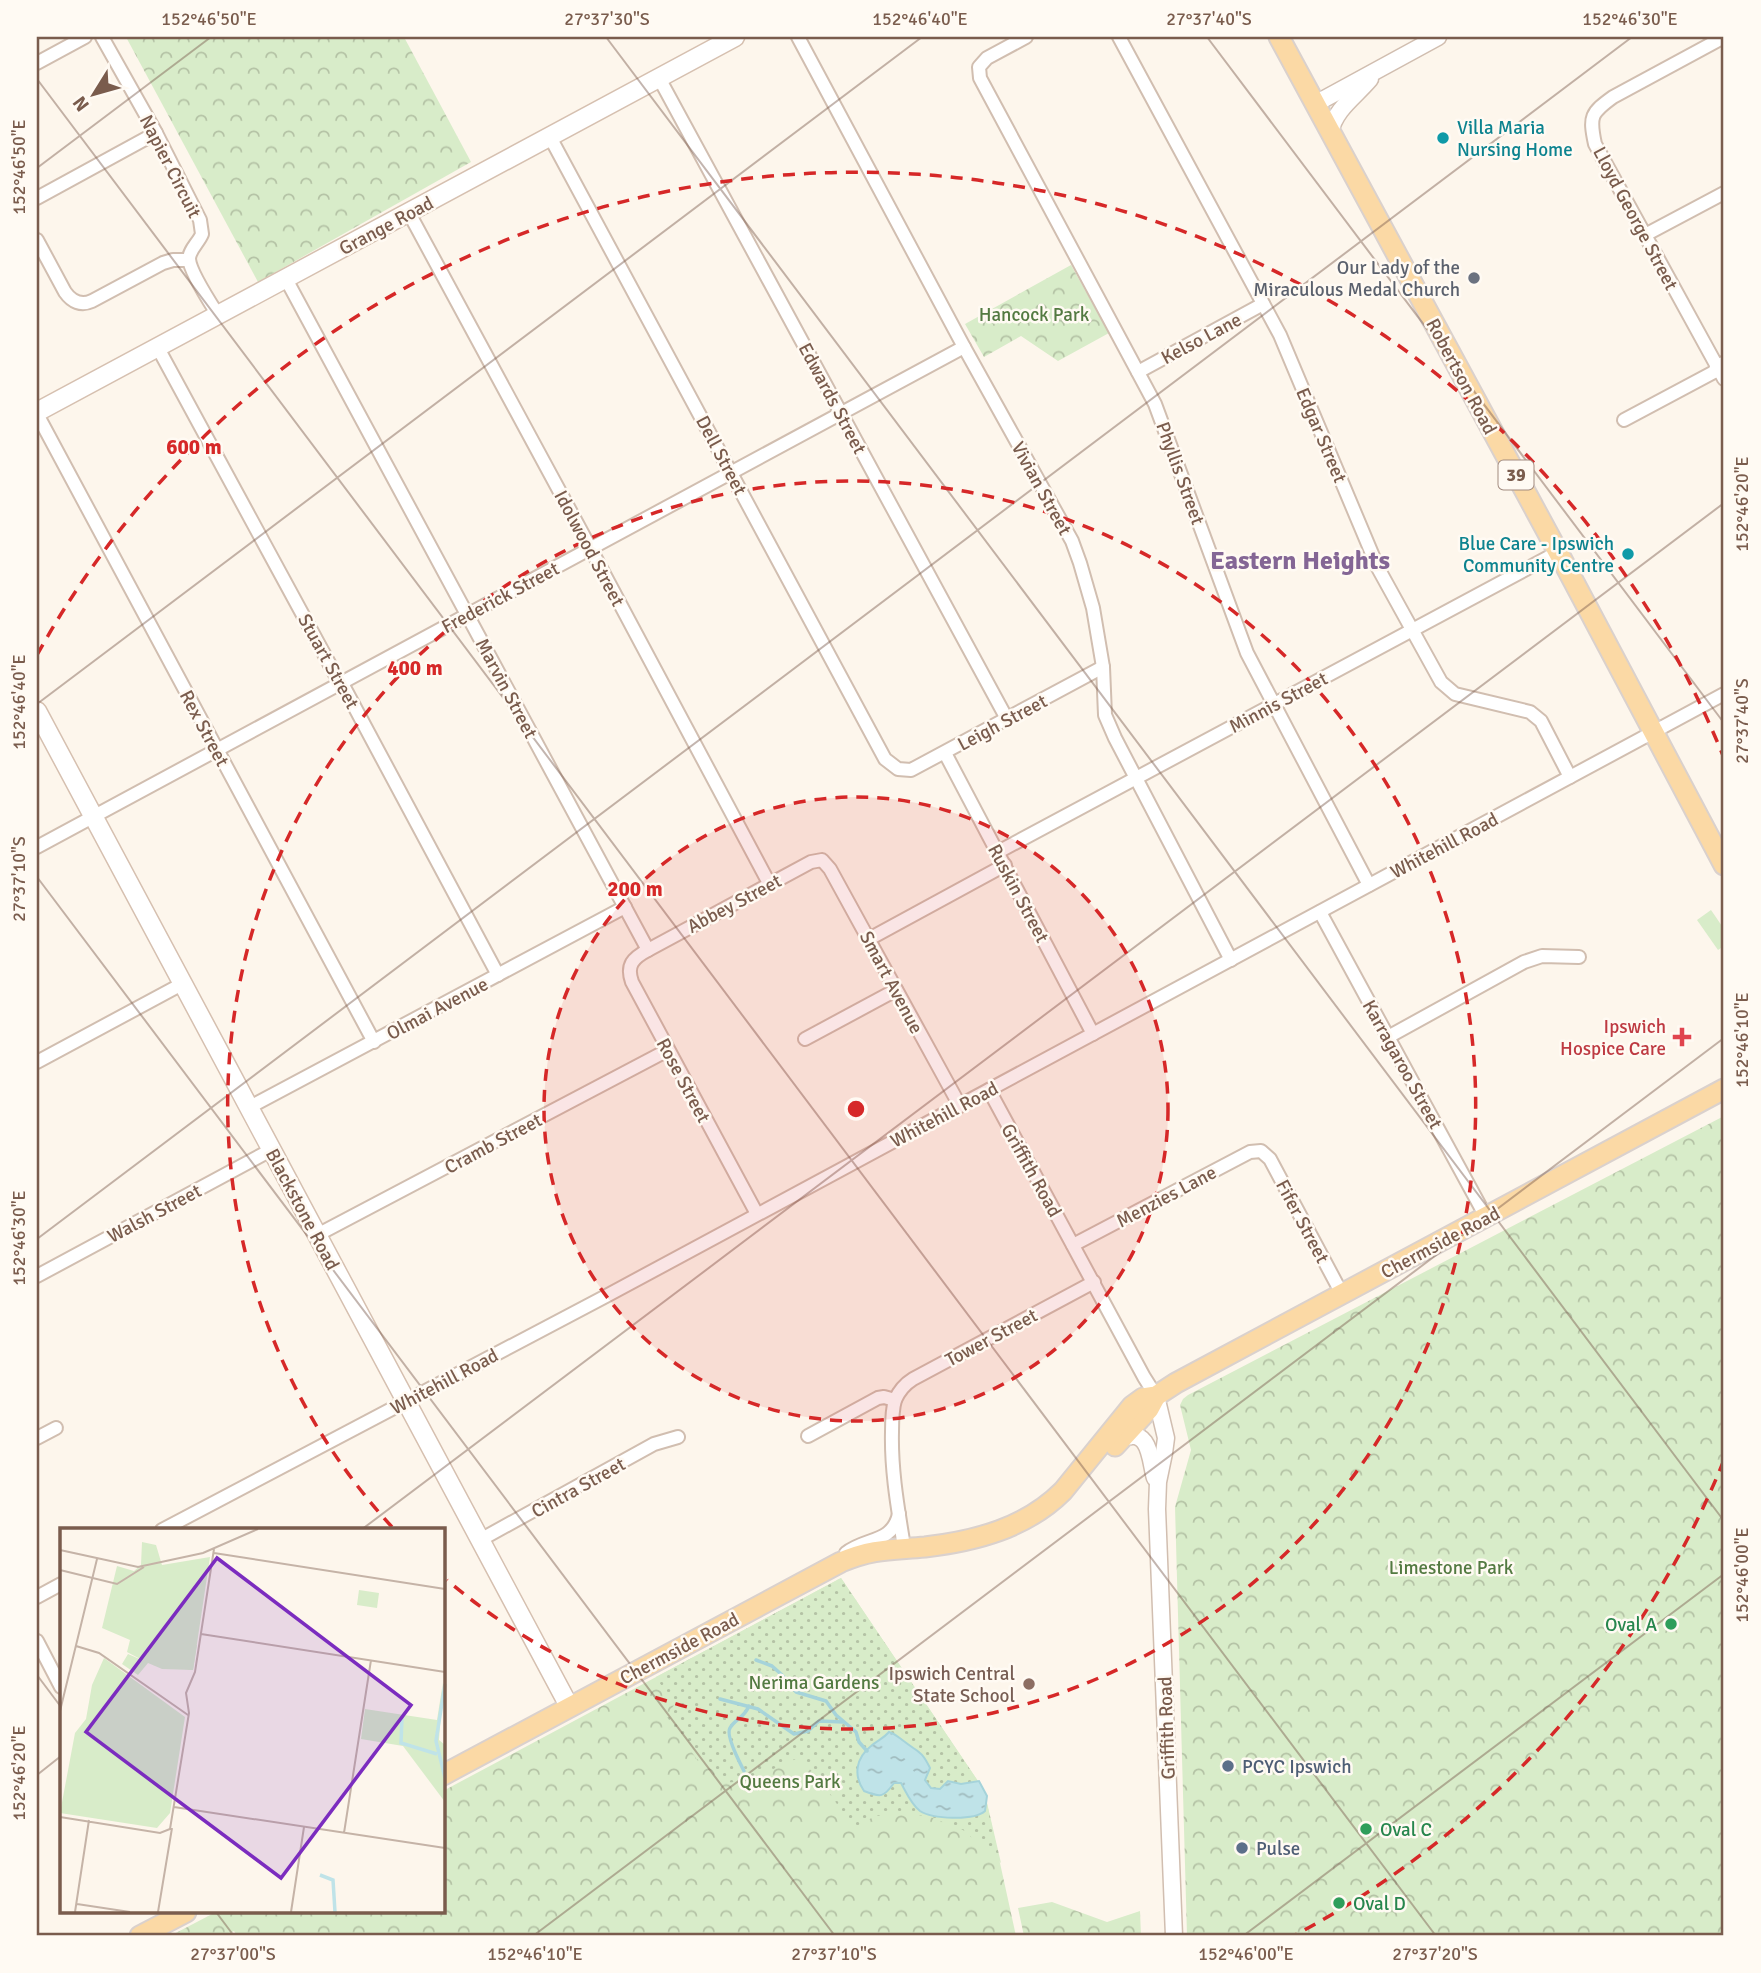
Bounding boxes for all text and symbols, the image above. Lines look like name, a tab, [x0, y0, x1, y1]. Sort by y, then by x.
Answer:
text: 152°46'50"E	[161, 8, 257, 30]
text: 27°37'30"S	[564, 8, 650, 30]
text: 152°46'40"E	[872, 8, 968, 30]
text: 27°37'40"S	[1166, 8, 1252, 30]
text: 152°46'30"E	[1582, 8, 1678, 30]
north arrow	[60, 60, 130, 130]
text: N	[68, 91, 95, 116]
street label: Napier Circuit	[134, 111, 207, 222]
place label: Villa Maria Nursing Home	[1457, 116, 1573, 162]
text: 152°46'50"E	[8, 119, 30, 215]
marker: Villa Maria Nursing Home	[1435, 130, 1451, 146]
street label: Lloyd George Street	[1587, 142, 1683, 295]
street label: Grange Road	[335, 191, 438, 261]
place label: Our Lady of the Miraculous Medal Church	[1253, 256, 1460, 302]
marker: Our Lady of the Miraculous Medal Church	[1466, 270, 1482, 286]
park label: Hancock Park	[979, 303, 1090, 327]
street label: Kelso Lane	[1157, 308, 1246, 370]
street label: Robertson Road	[1420, 314, 1502, 439]
street label: Edwards Street	[793, 339, 872, 459]
street label: Edgar Street	[1290, 384, 1352, 487]
street label: Dell Street	[690, 412, 752, 500]
street label: Phyllis Street	[1150, 419, 1210, 528]
text: 600 m	[166, 434, 222, 460]
street label: Vivian Street	[1006, 438, 1077, 540]
text: 152°46'20"E	[1731, 456, 1753, 552]
road number: 39	[1498, 461, 1534, 490]
street label: Idolwood Street	[548, 486, 630, 611]
place label: Blue Care - Ipswich Community Centre	[1459, 532, 1614, 578]
district label: Eastern Heights	[1210, 545, 1390, 577]
marker: Blue Care - Ipswich Community Centre	[1620, 546, 1636, 562]
street label: Frederick Street	[438, 557, 564, 639]
street label: Stuart Street	[292, 610, 364, 714]
street label: Marvin Street	[470, 634, 543, 743]
text: 152°46'40"E	[8, 654, 30, 750]
text: 400 m	[387, 655, 443, 681]
street label: Minnis Street	[1225, 667, 1332, 739]
text: 27°37'40"S	[1731, 678, 1753, 764]
street label: Rex Street	[174, 686, 234, 771]
street label: Leigh Street	[954, 689, 1052, 757]
street label: Whitehill Road	[1386, 807, 1503, 884]
text: 27°37'10"S	[8, 836, 30, 922]
street label: Ruskin Street	[982, 840, 1054, 947]
street label: Abbey Street	[683, 869, 786, 939]
text: 200 m	[607, 876, 663, 902]
street label: Smart Avenue	[854, 927, 928, 1038]
street label: Olmai Avenue	[383, 972, 492, 1046]
text: 152°46'10"E	[1731, 992, 1753, 1088]
street label: Karragaroo Street	[1357, 996, 1448, 1134]
place label: Ipswich Hospice Care	[1560, 1015, 1666, 1061]
marker: Ipswich Hospice Care	[1672, 1027, 1692, 1047]
street label: Rose Street	[651, 1034, 716, 1127]
street label: Whitehill Road	[886, 1076, 1003, 1153]
centre of rings	[844, 1097, 868, 1121]
street label: Cramb Street	[441, 1108, 547, 1180]
street label: Griffith Road	[996, 1120, 1067, 1221]
street label: Blackstone Road	[260, 1144, 344, 1275]
street label: Menzies Lane	[1112, 1160, 1221, 1233]
street label: Fifer Street	[1270, 1176, 1334, 1268]
street label: Walsh Street	[103, 1179, 206, 1249]
text: 152°46'30"E	[8, 1190, 30, 1286]
street label: Chermside Road	[1377, 1201, 1504, 1284]
street label: Tower Street	[941, 1303, 1042, 1372]
street label: Whitehill Road	[386, 1343, 503, 1420]
street label: Cintra Street	[527, 1452, 630, 1524]
text: 152°46'00"E	[1731, 1527, 1753, 1623]
inset map	[60, 1528, 444, 1913]
park label: Limestone Park	[1389, 1556, 1514, 1580]
street label: Chermside Road	[616, 1607, 743, 1690]
place label: Oval A	[1605, 1613, 1657, 1637]
marker: Oval A	[1663, 1616, 1679, 1632]
place label: Ipswich Central State School	[889, 1662, 1015, 1708]
park label: Nerima Gardens	[749, 1671, 879, 1695]
marker: Ipswich Central State School	[1021, 1676, 1037, 1692]
street label: Griffith Road	[1153, 1676, 1181, 1780]
text: 152°46'20"E	[8, 1725, 30, 1821]
place label: PCYC Ipswich	[1242, 1755, 1352, 1779]
marker: PCYC Ipswich	[1220, 1758, 1236, 1774]
park label: Queens Park	[739, 1770, 841, 1794]
place label: Oval C	[1380, 1818, 1432, 1842]
marker: Oval C	[1358, 1821, 1374, 1837]
place label: Pulse	[1256, 1837, 1300, 1861]
marker: Pulse	[1234, 1840, 1250, 1856]
place label: Oval D	[1353, 1892, 1406, 1916]
marker: Oval D	[1331, 1895, 1347, 1911]
text: 27°37'00"S	[190, 1943, 276, 1965]
text: 152°46'10"E	[487, 1943, 583, 1965]
text: 27°37'10"S	[791, 1943, 877, 1965]
text: 152°46'00"E	[1198, 1943, 1294, 1965]
text: 27°37'20"S	[1392, 1943, 1478, 1965]

